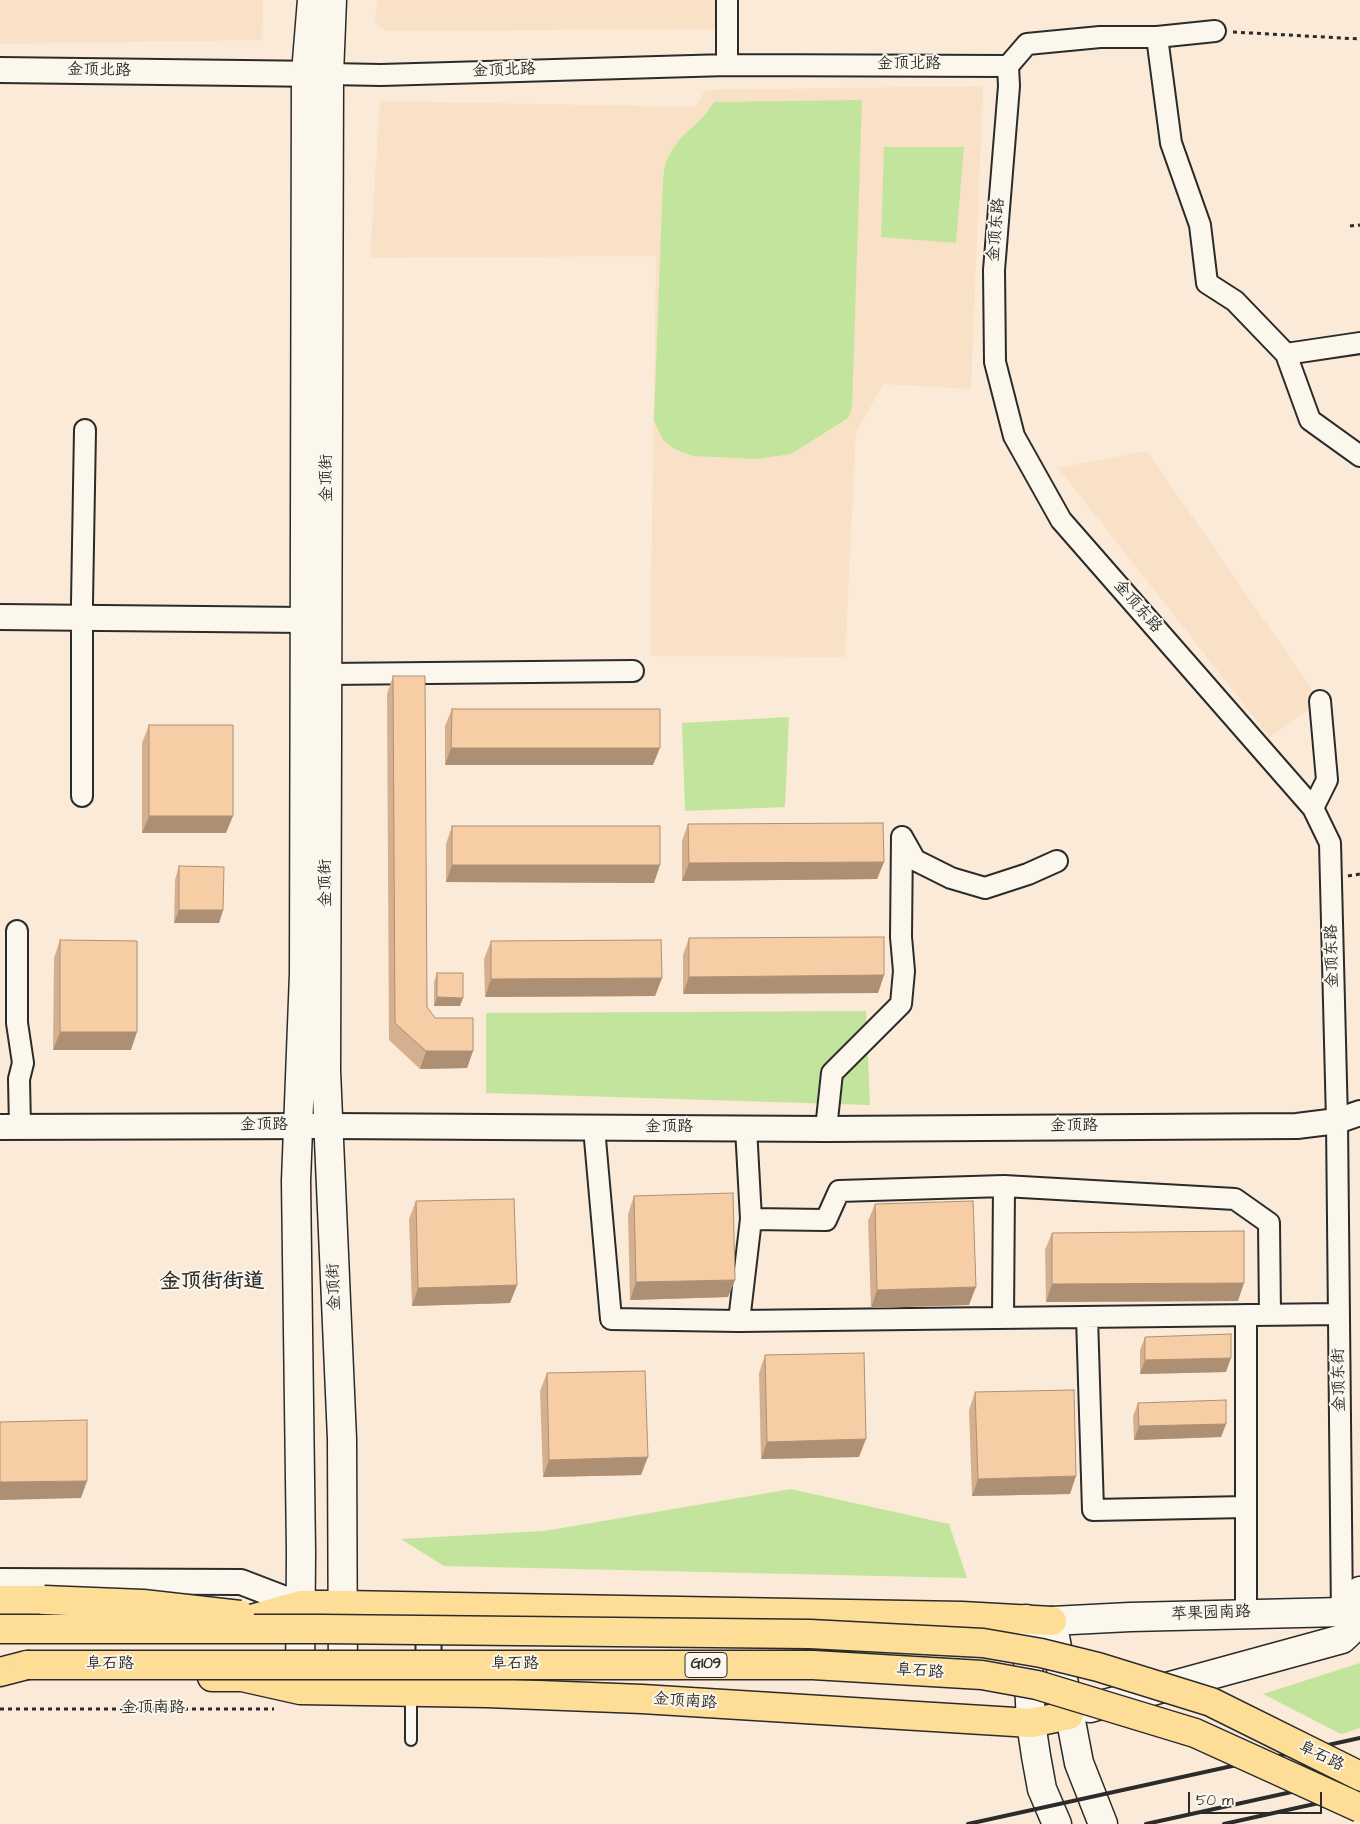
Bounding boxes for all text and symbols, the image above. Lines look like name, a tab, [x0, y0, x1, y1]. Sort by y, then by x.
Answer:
street label: 金顶北路	[877, 55, 941, 75]
street label: 金顶北路	[472, 60, 536, 82]
street label: 金顶北路	[67, 61, 131, 81]
street label: 金顶东路	[985, 197, 1009, 263]
street label: 金顶街	[318, 454, 338, 502]
street label: 金顶东路	[1109, 577, 1165, 637]
street label: 金顶街	[317, 859, 337, 907]
street label: 金顶东路	[1323, 924, 1343, 988]
street label: 金顶路	[240, 1116, 288, 1136]
street label: 金顶路	[1050, 1117, 1098, 1137]
street label: 金顶路	[645, 1118, 693, 1138]
street label: 金顶街	[325, 1263, 345, 1311]
district label: 金顶街街道	[160, 1270, 264, 1296]
street label: 金顶东街	[1330, 1348, 1350, 1412]
street label: 苹果园南路	[1171, 1603, 1251, 1625]
road number: G109	[685, 1652, 727, 1678]
street label: 阜石路	[86, 1655, 134, 1675]
street label: 阜石路	[491, 1655, 539, 1675]
street label: 阜石路	[895, 1661, 945, 1683]
street label: 金顶南路	[652, 1690, 718, 1714]
street label: 金顶南路	[121, 1699, 185, 1719]
street label: 阜石路	[1295, 1738, 1347, 1776]
scale bar	[1190, 1782, 1324, 1814]
text: 50 m	[1196, 1790, 1234, 1811]

